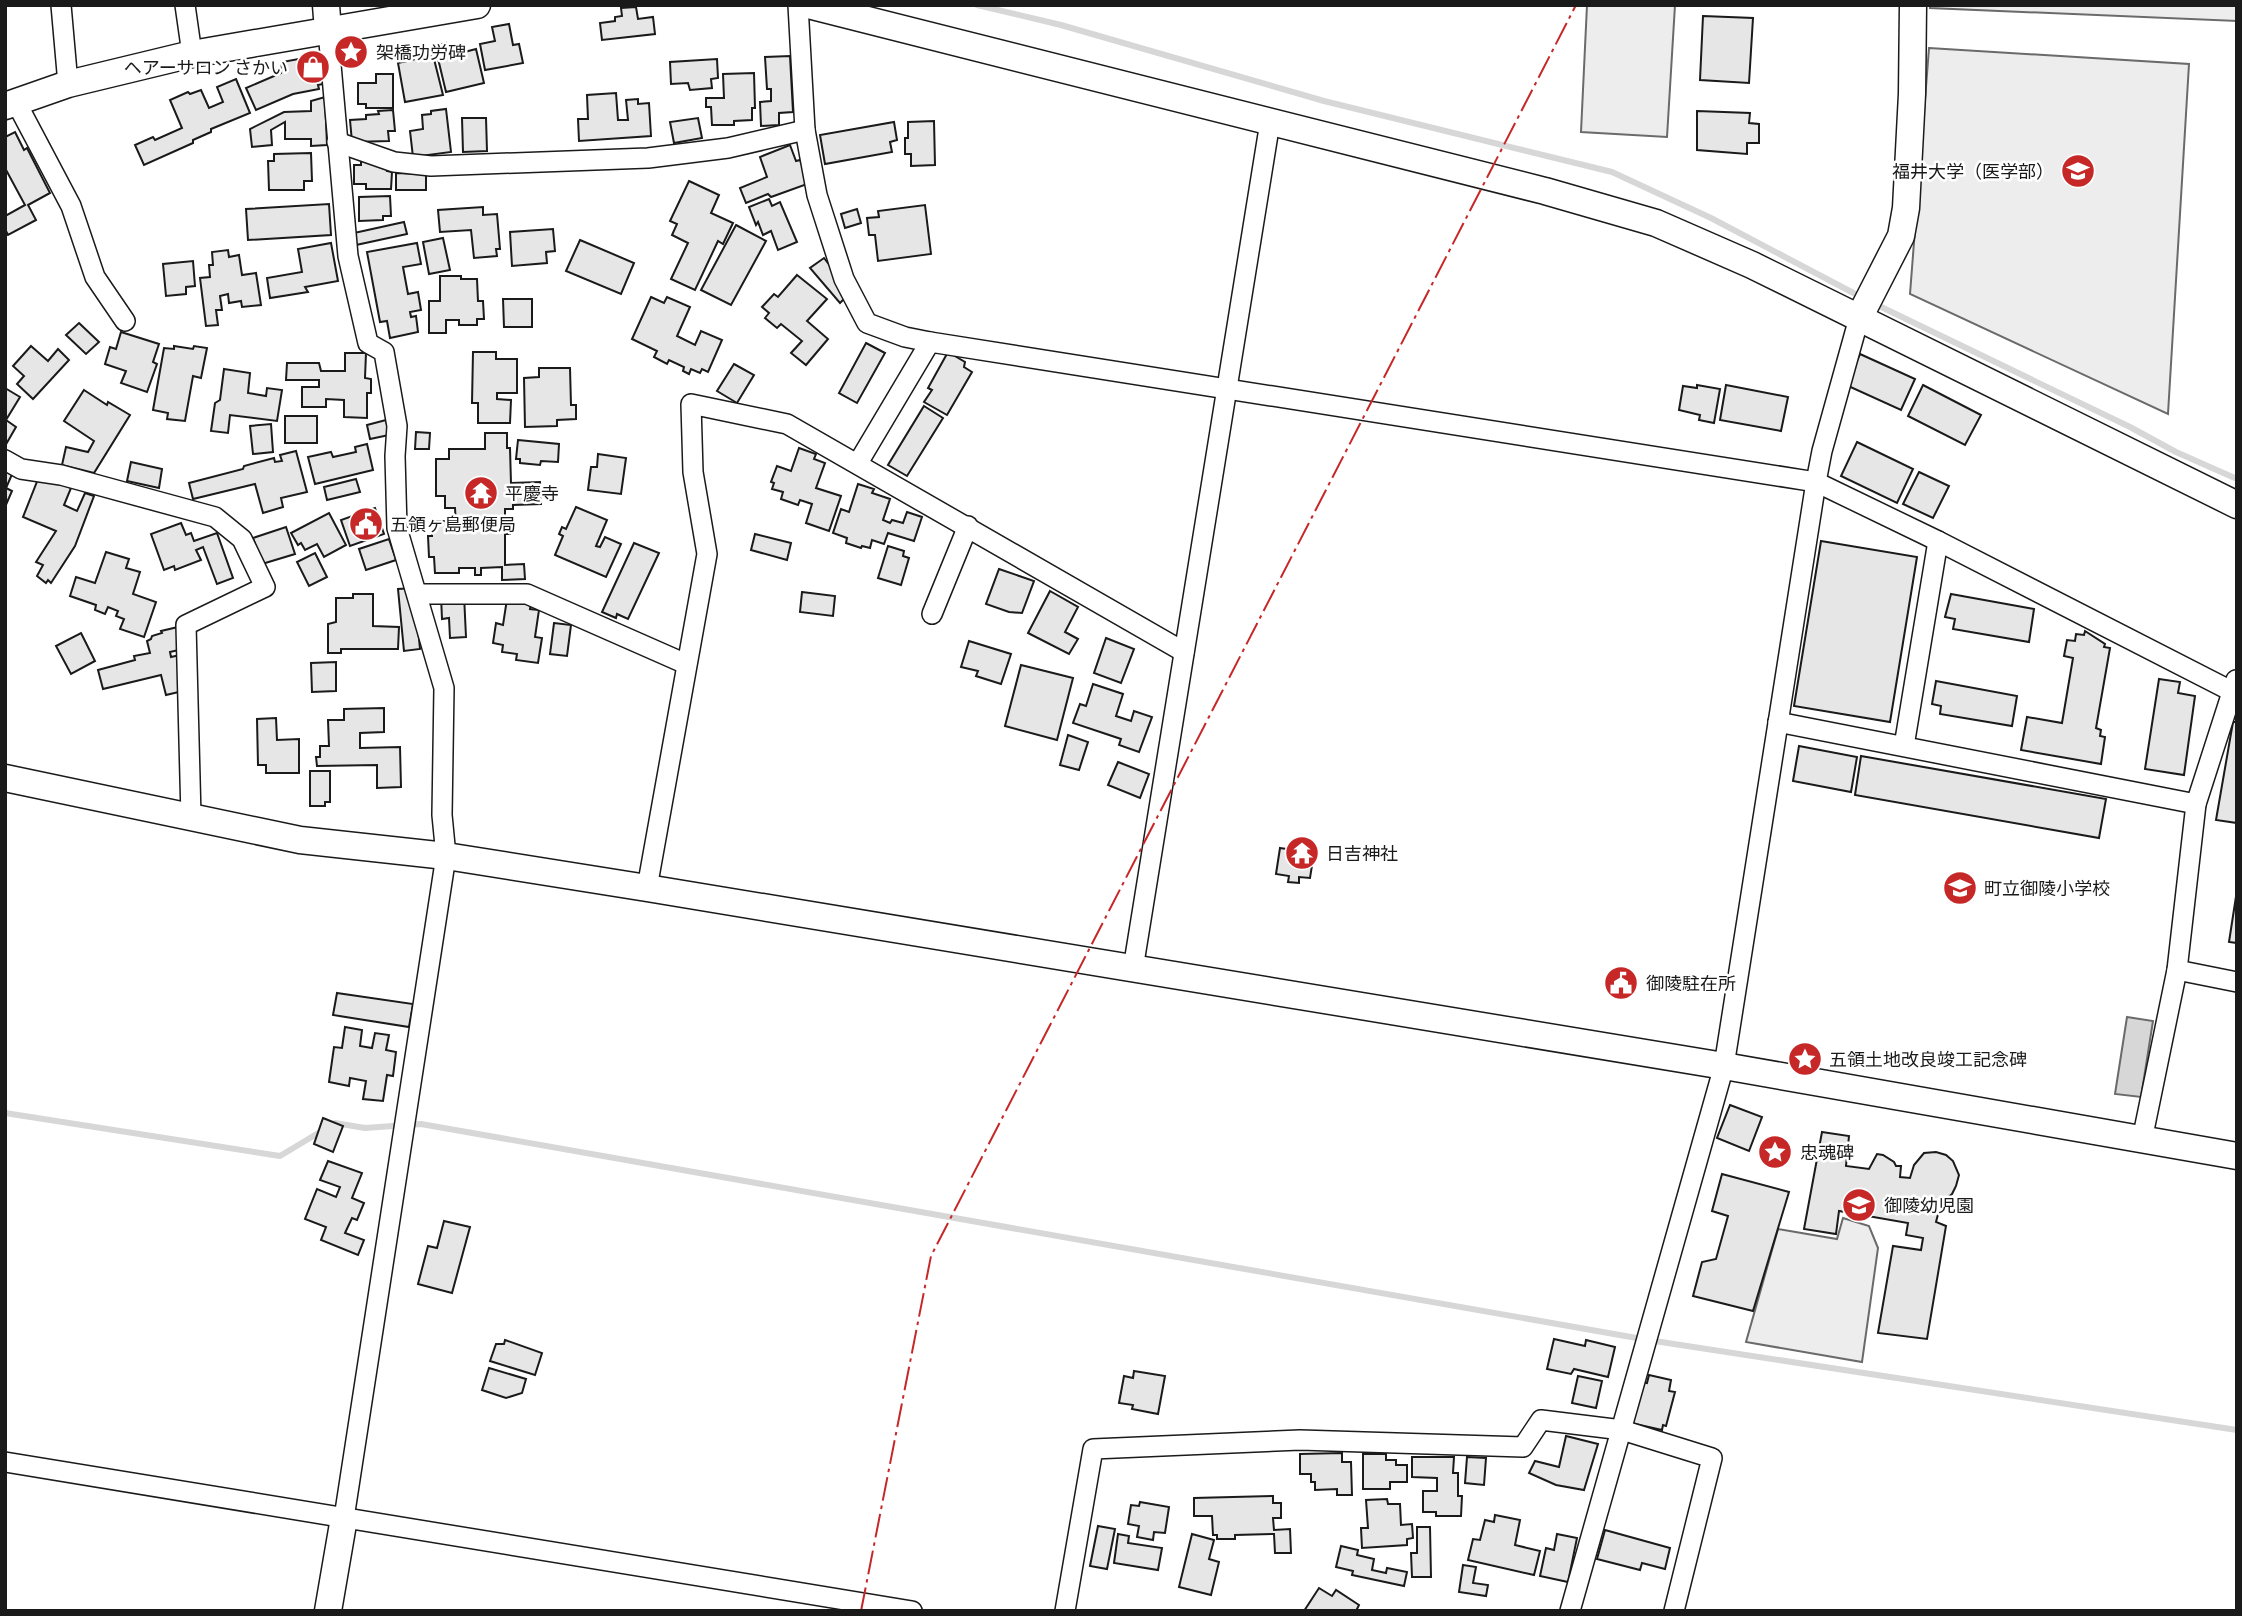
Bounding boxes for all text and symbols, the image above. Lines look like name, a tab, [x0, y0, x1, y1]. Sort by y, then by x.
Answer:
place icon: 架橋功労碑	[332, 33, 370, 71]
place label: 架橋功労碑	[376, 40, 466, 64]
shop icon: ヘアーサロン さかい	[294, 48, 332, 86]
place label: ヘアーサロン さかい	[124, 55, 288, 79]
school or university icon: 福井大学（医学部）	[2059, 152, 2097, 190]
place label: 福井大学（医学部）	[1892, 159, 2054, 183]
temple icon: 平慶寺	[462, 474, 500, 512]
place label: 平慶寺	[505, 481, 559, 505]
public building icon: 五領ヶ島郵便局	[347, 505, 385, 543]
place label: 五領ヶ島郵便局	[390, 512, 516, 536]
temple icon: 日吉神社	[1283, 834, 1321, 872]
place label: 日吉神社	[1326, 841, 1398, 865]
school or university icon: 町立御陵小学校	[1941, 869, 1979, 907]
place label: 町立御陵小学校	[1984, 876, 2110, 900]
public building icon: 御陵駐在所	[1602, 964, 1640, 1002]
place label: 御陵駐在所	[1646, 971, 1736, 995]
place icon: 五領土地改良竣工記念碑	[1786, 1040, 1824, 1078]
place label: 五領土地改良竣工記念碑	[1829, 1047, 2027, 1071]
place icon: 忠魂碑	[1756, 1133, 1794, 1171]
place label: 忠魂碑	[1800, 1140, 1854, 1164]
school or university icon: 御陵幼児園	[1840, 1186, 1878, 1224]
place label: 御陵幼児園	[1884, 1193, 1974, 1217]

